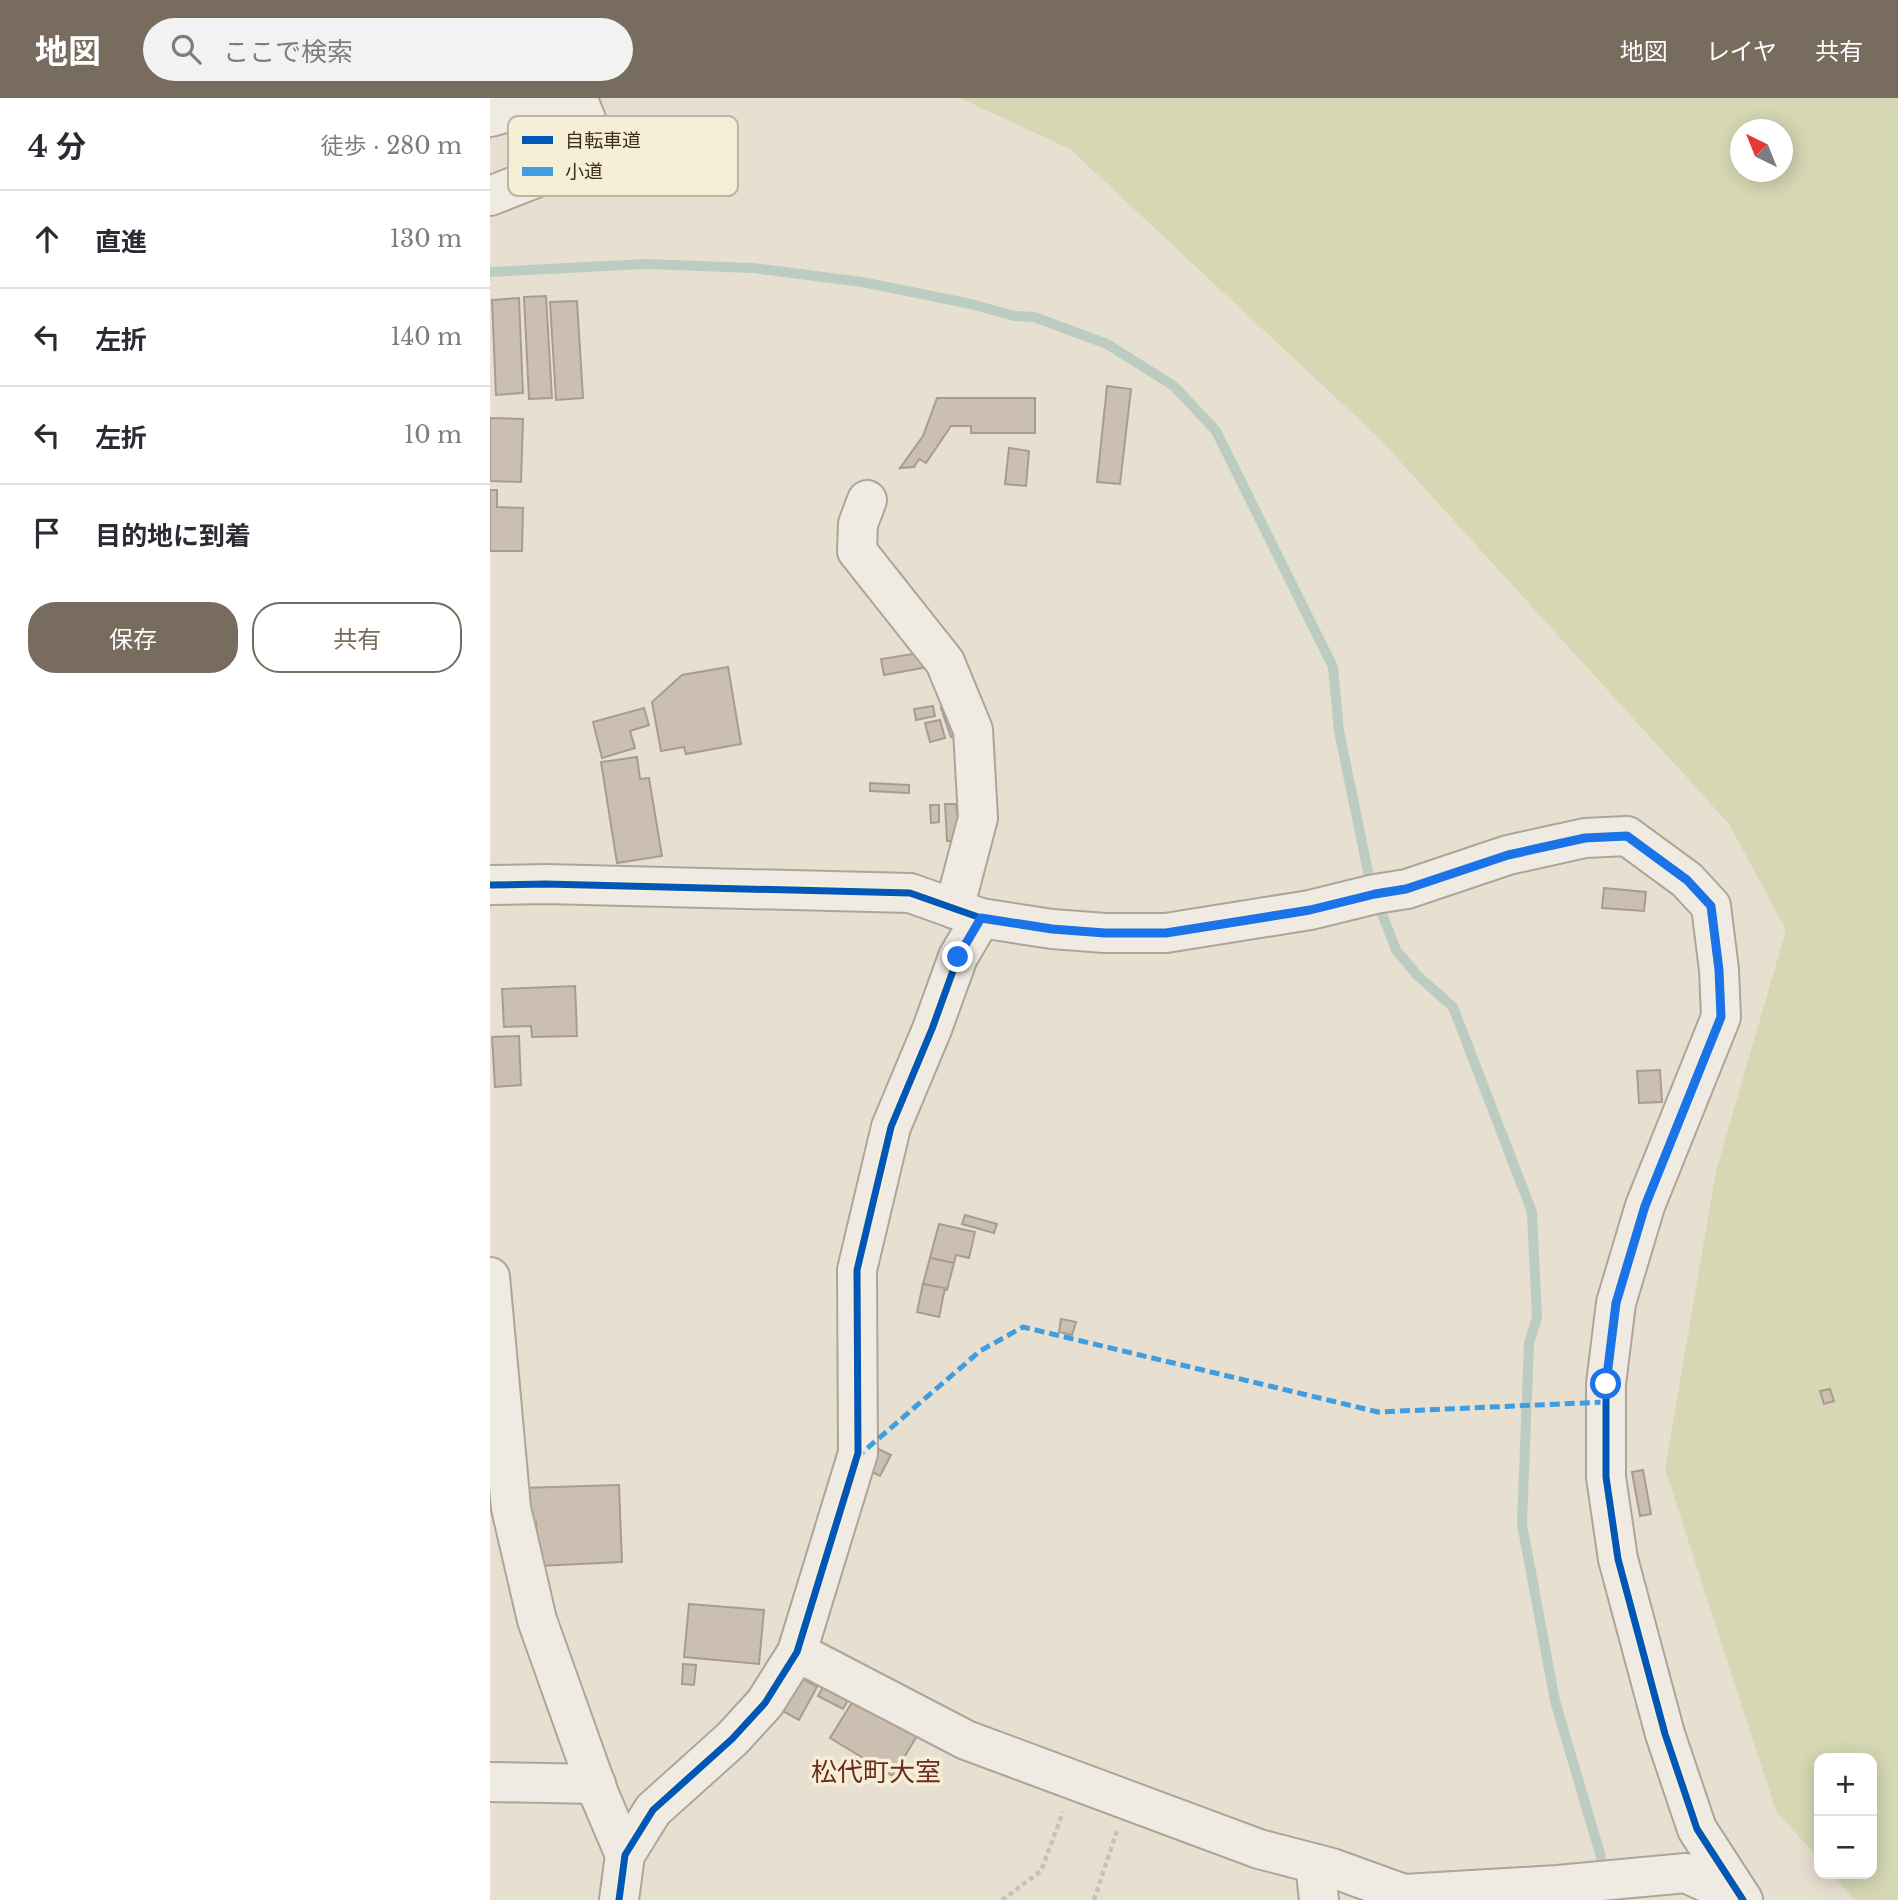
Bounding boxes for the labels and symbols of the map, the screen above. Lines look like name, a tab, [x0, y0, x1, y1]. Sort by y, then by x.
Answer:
legend	[508, 116, 738, 196]
north arrow	[1730, 119, 1793, 182]
text: 自転車道	[565, 129, 641, 152]
text: 小道	[565, 160, 603, 183]
route end	[942, 941, 973, 972]
route start	[1590, 1368, 1621, 1399]
district label: 松代町大室	[811, 1756, 941, 1788]

